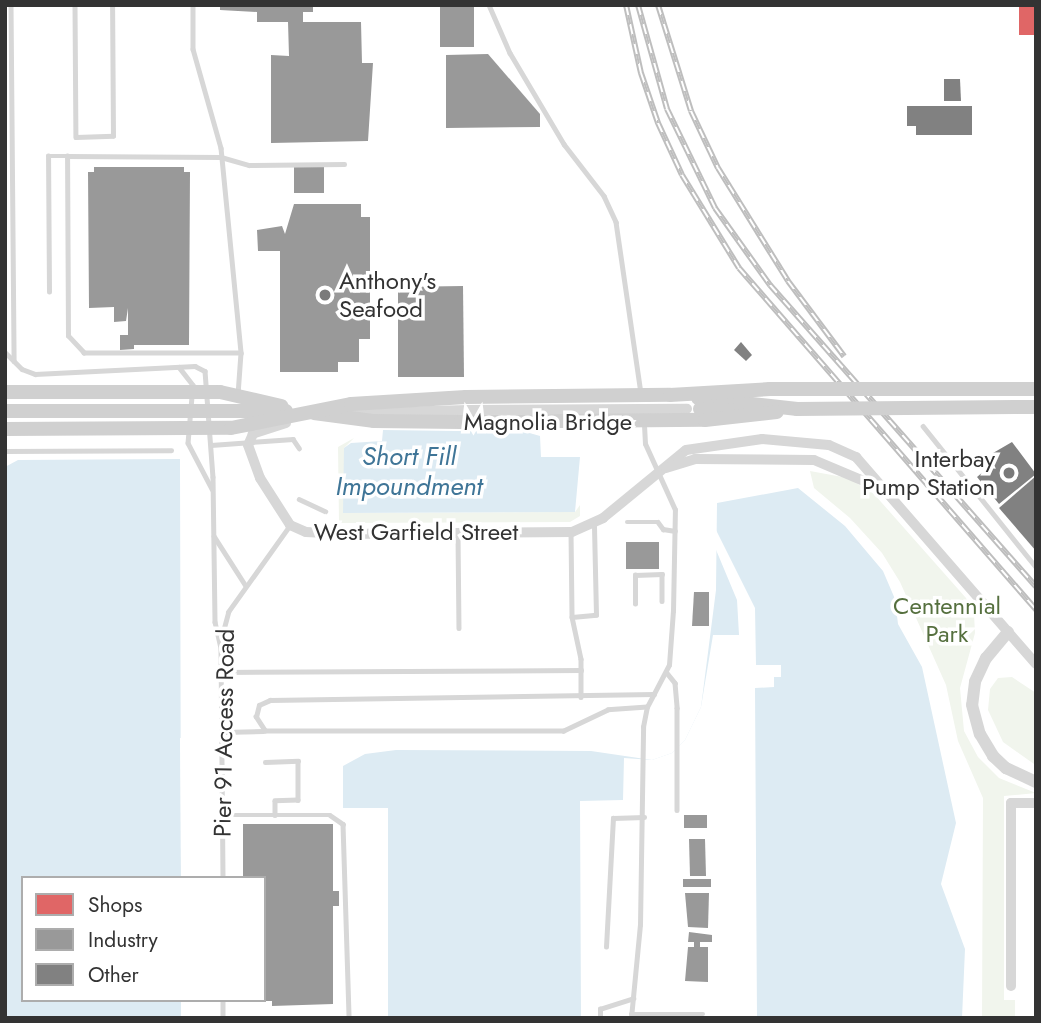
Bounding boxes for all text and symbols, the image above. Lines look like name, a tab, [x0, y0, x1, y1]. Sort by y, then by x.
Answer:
place label: Anthony's Seafood	[339, 267, 436, 323]
marker: Anthony's Seafood	[317, 287, 333, 303]
street label: Magnolia Bridge	[464, 408, 632, 436]
water label: Short Fill Impoundment	[336, 441, 482, 503]
place label: Interbay Pump Station	[862, 445, 995, 501]
marker: Interbay Pump Station	[1001, 465, 1017, 481]
street label: West Garfield Street	[314, 518, 518, 546]
park label: Centennial Park	[893, 592, 1001, 648]
street label: Pier 91 Access Road	[208, 629, 240, 837]
legend	[21, 876, 266, 1002]
text: Shops	[88, 890, 142, 920]
text: Industry	[88, 925, 158, 955]
text: Other	[88, 960, 139, 990]

